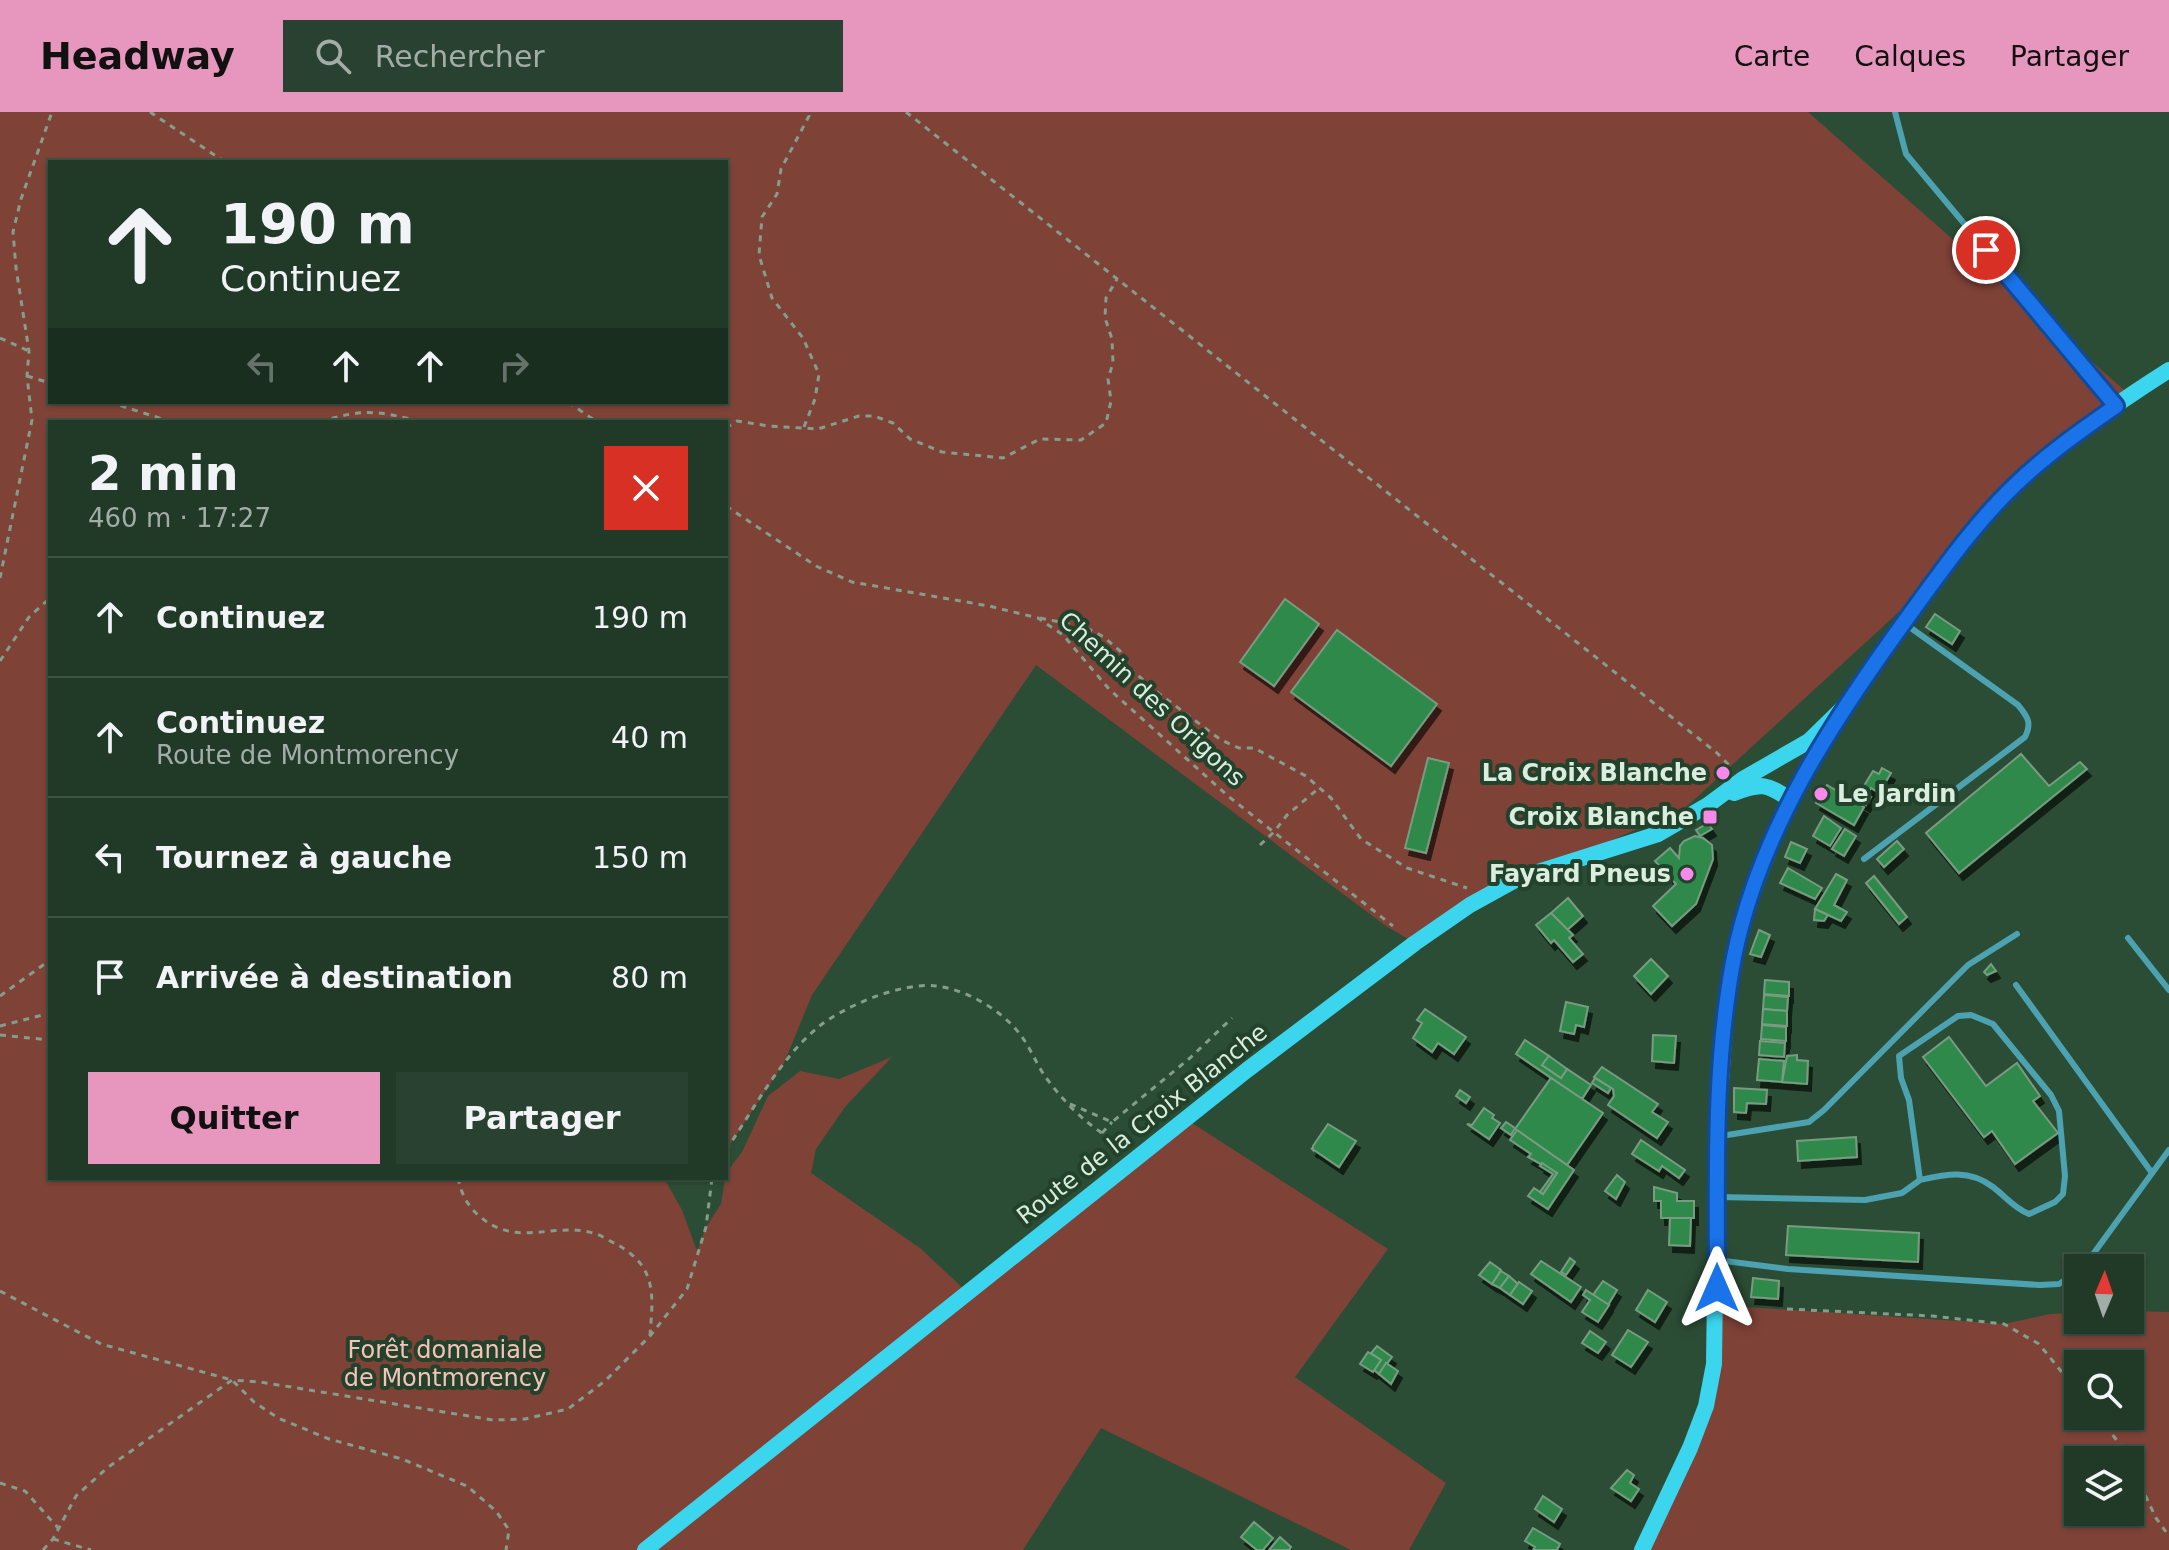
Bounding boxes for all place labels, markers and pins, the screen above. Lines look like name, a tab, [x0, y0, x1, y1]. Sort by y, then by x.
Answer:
pin	[1952, 216, 2020, 284]
place label: La Croix Blanche	[1482, 759, 1707, 787]
marker: La Croix Blanche	[1714, 764, 1732, 782]
place label: Le Jardin	[1837, 780, 1956, 808]
marker: Le Jardin	[1812, 785, 1830, 803]
place label: Croix Blanche	[1509, 803, 1694, 831]
marker: Croix Blanche	[1701, 808, 1719, 826]
place label: Fayard Pneus	[1489, 860, 1671, 888]
marker: Fayard Pneus	[1678, 865, 1696, 883]

